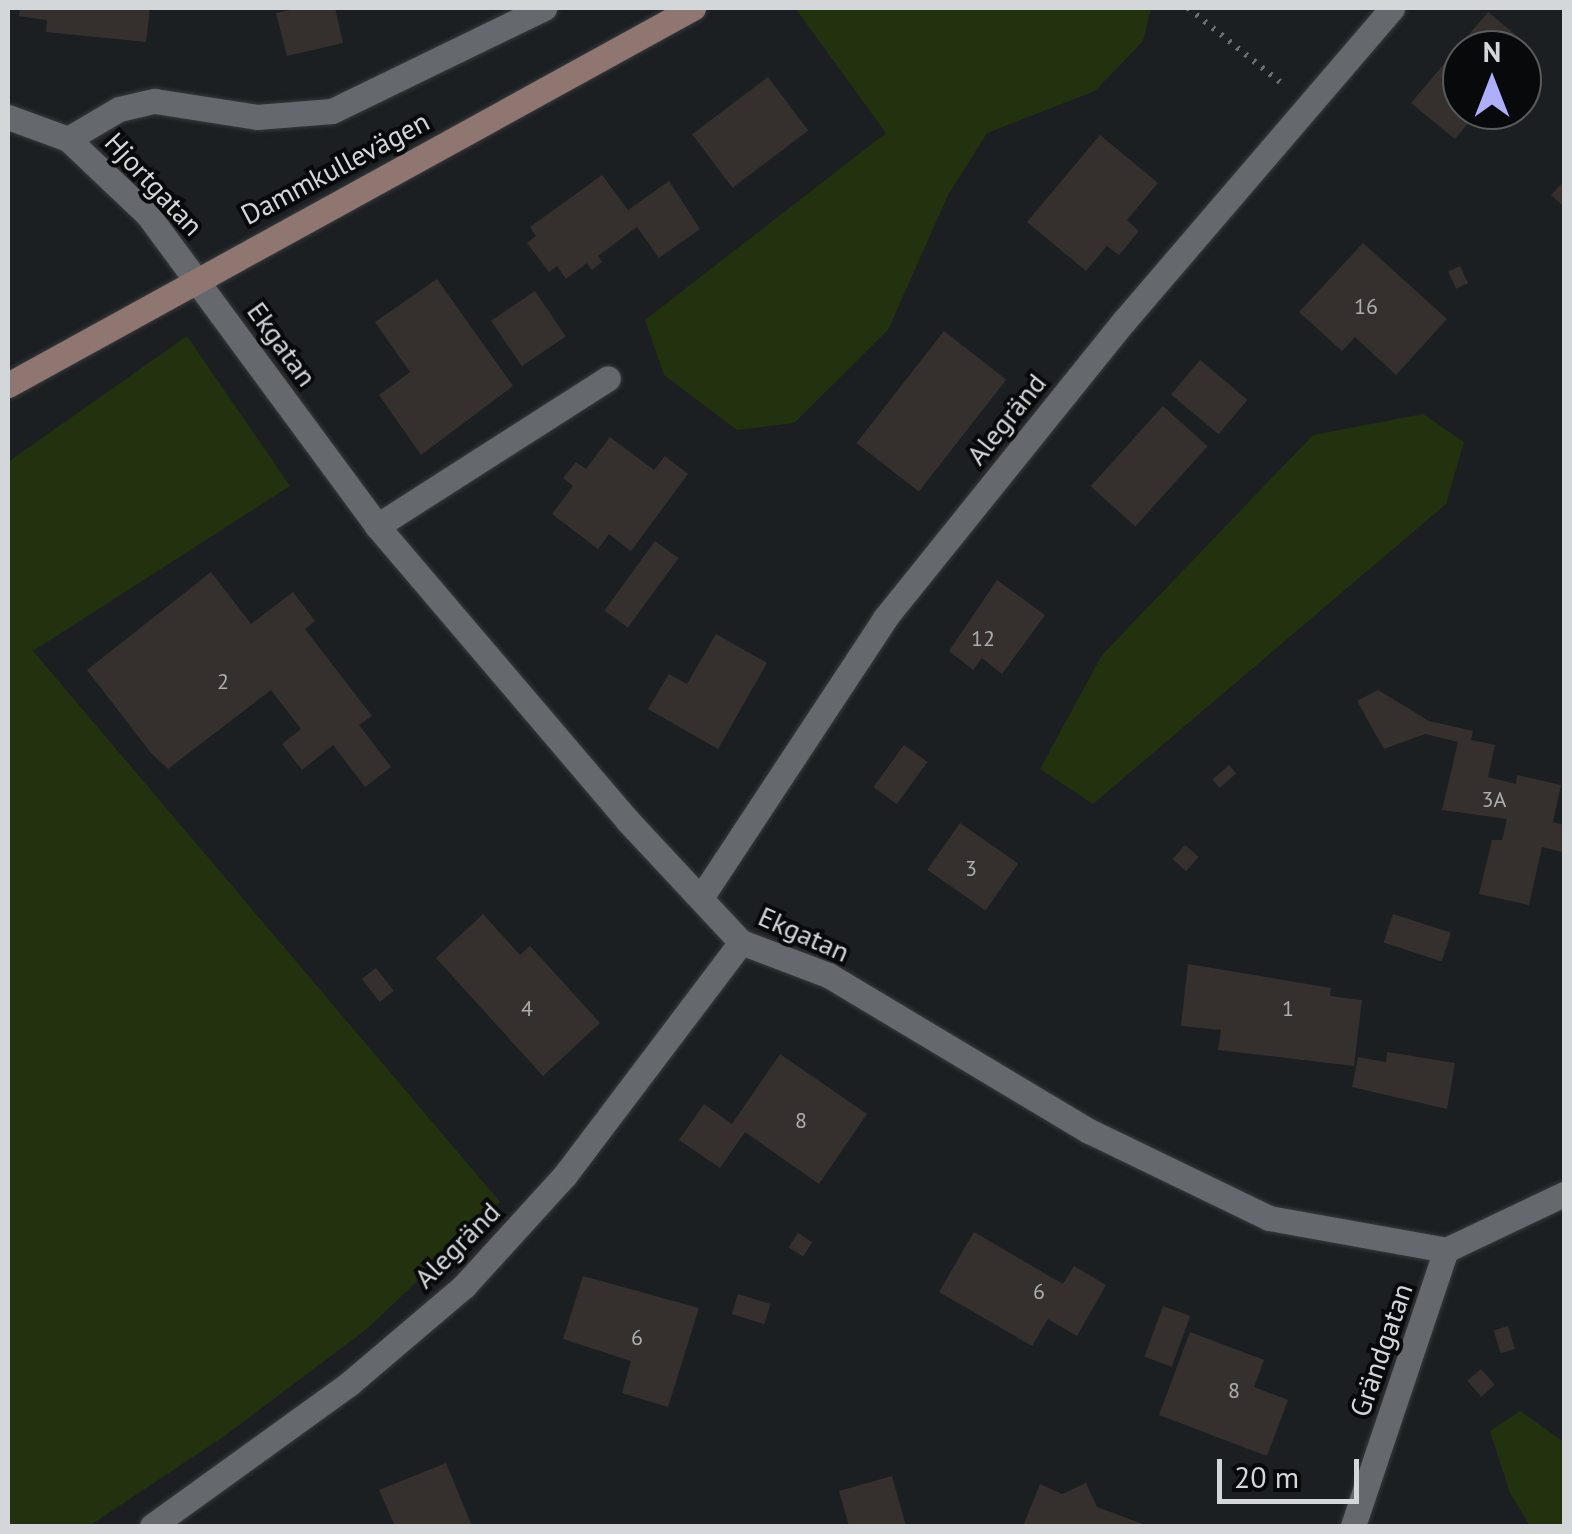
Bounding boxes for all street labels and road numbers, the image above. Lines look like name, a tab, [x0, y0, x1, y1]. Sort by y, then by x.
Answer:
street label: Dammkullevägen	[235, 104, 435, 232]
street label: Hjortgatan	[98, 126, 210, 242]
street label: Ekgatan	[240, 295, 324, 393]
street label: Alegränd	[959, 367, 1053, 471]
street label: Ekgatan	[753, 899, 855, 969]
street label: Alegränd	[407, 1195, 507, 1295]
street label: Grändgatan	[1343, 1279, 1419, 1421]

